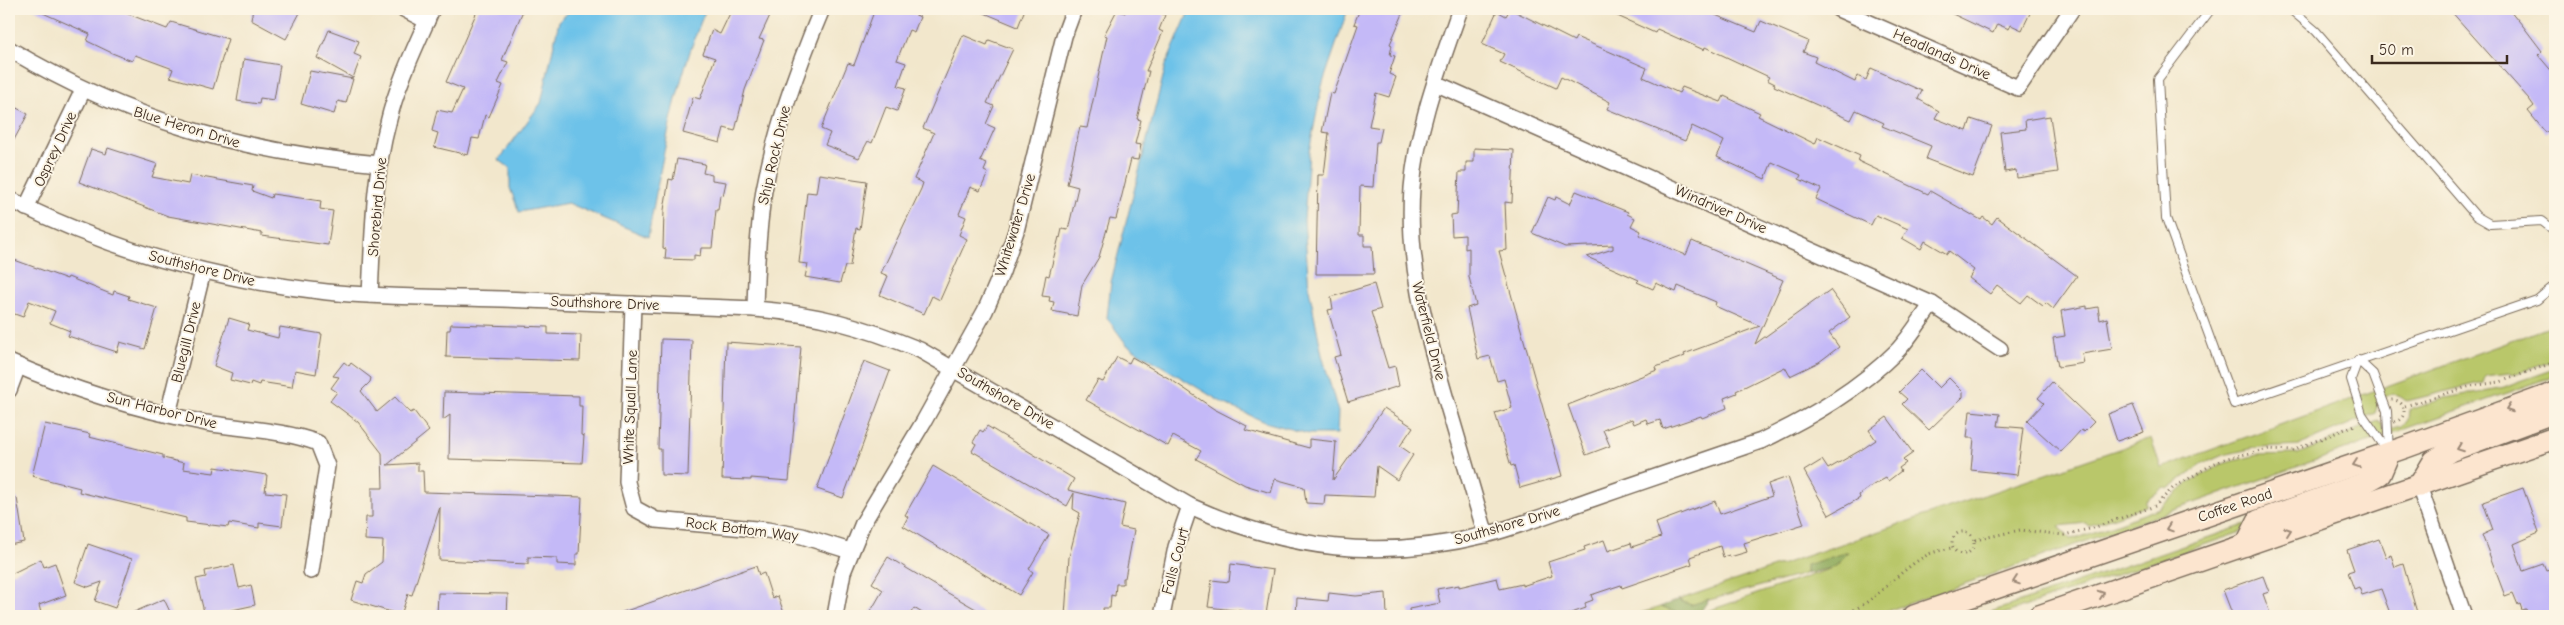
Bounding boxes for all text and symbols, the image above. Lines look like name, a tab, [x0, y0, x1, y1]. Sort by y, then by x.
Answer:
street label: Headlands Drive	[1890, 24, 1994, 84]
scale bar	[2372, 32, 2506, 64]
text: 50 m	[2379, 41, 2414, 59]
street label: Blue Heron Drive	[132, 102, 243, 152]
street label: Ship Rock Drive	[754, 103, 794, 206]
street label: Osprey Drive	[30, 108, 80, 190]
street label: Shorebird Drive	[364, 156, 390, 257]
street label: Whitewater Drive	[991, 171, 1039, 279]
street label: Windriver Drive	[1672, 181, 1770, 238]
street label: Southshore Drive	[147, 246, 257, 290]
street label: Waterfield Drive	[1408, 280, 1450, 382]
street label: Southshore Drive	[550, 292, 660, 314]
street label: Bluegill Drive	[167, 299, 205, 384]
street label: White Squall Lane	[619, 349, 641, 465]
street label: Southshore Drive	[954, 363, 1058, 433]
street label: Sun Harbor Drive	[105, 388, 219, 433]
one-way arrow	[2506, 403, 2514, 413]
one-way arrow	[2457, 442, 2465, 452]
one-way arrow	[2353, 458, 2361, 468]
street label: Coffee Road	[2195, 484, 2275, 526]
street label: Southshore Drive	[1452, 501, 1562, 549]
street label: Rock Bottom Way	[685, 513, 800, 545]
one-way arrow	[2166, 522, 2174, 532]
street label: Falls Court	[1157, 525, 1193, 596]
one-way arrow	[2283, 526, 2292, 536]
one-way arrow	[2012, 575, 2021, 585]
one-way arrow	[2096, 590, 2105, 600]

